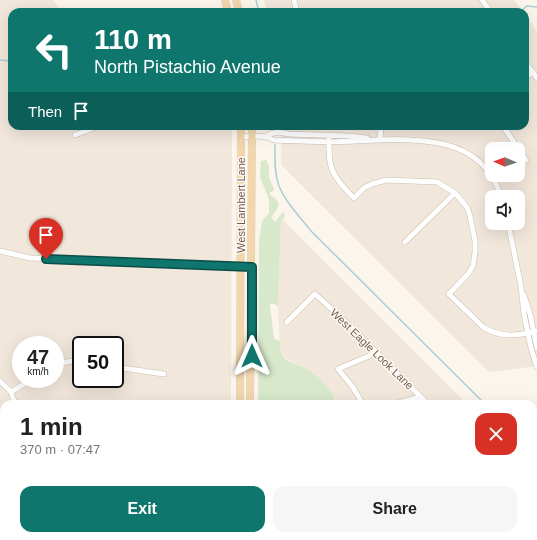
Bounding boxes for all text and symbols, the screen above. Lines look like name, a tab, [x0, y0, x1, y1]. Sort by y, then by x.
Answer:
icon: left	[28, 24, 80, 76]
text: 110 m	[94, 24, 172, 55]
text: North Pistachio Avenue	[94, 57, 281, 77]
icon: arrive	[70, 100, 92, 122]
text: Then	[28, 103, 62, 120]
north arrow	[485, 142, 525, 182]
map controls	[485, 142, 525, 230]
street label: West Lambert Lane	[235, 157, 247, 253]
button: sound	[485, 190, 525, 230]
pin	[29, 218, 63, 259]
icon: arrive	[35, 224, 57, 246]
street label: West Eagle Look Lane	[328, 306, 416, 392]
position arrow	[231, 335, 273, 377]
speed limit sign: 50	[72, 336, 124, 388]
text: 47	[27, 346, 49, 368]
text: km/h	[27, 366, 49, 377]
text: 1 min	[20, 413, 83, 440]
button: close	[475, 413, 517, 455]
text: 370 m · 07:47	[20, 442, 100, 457]
button: Exit	[20, 486, 265, 532]
button: Share	[273, 486, 517, 532]

